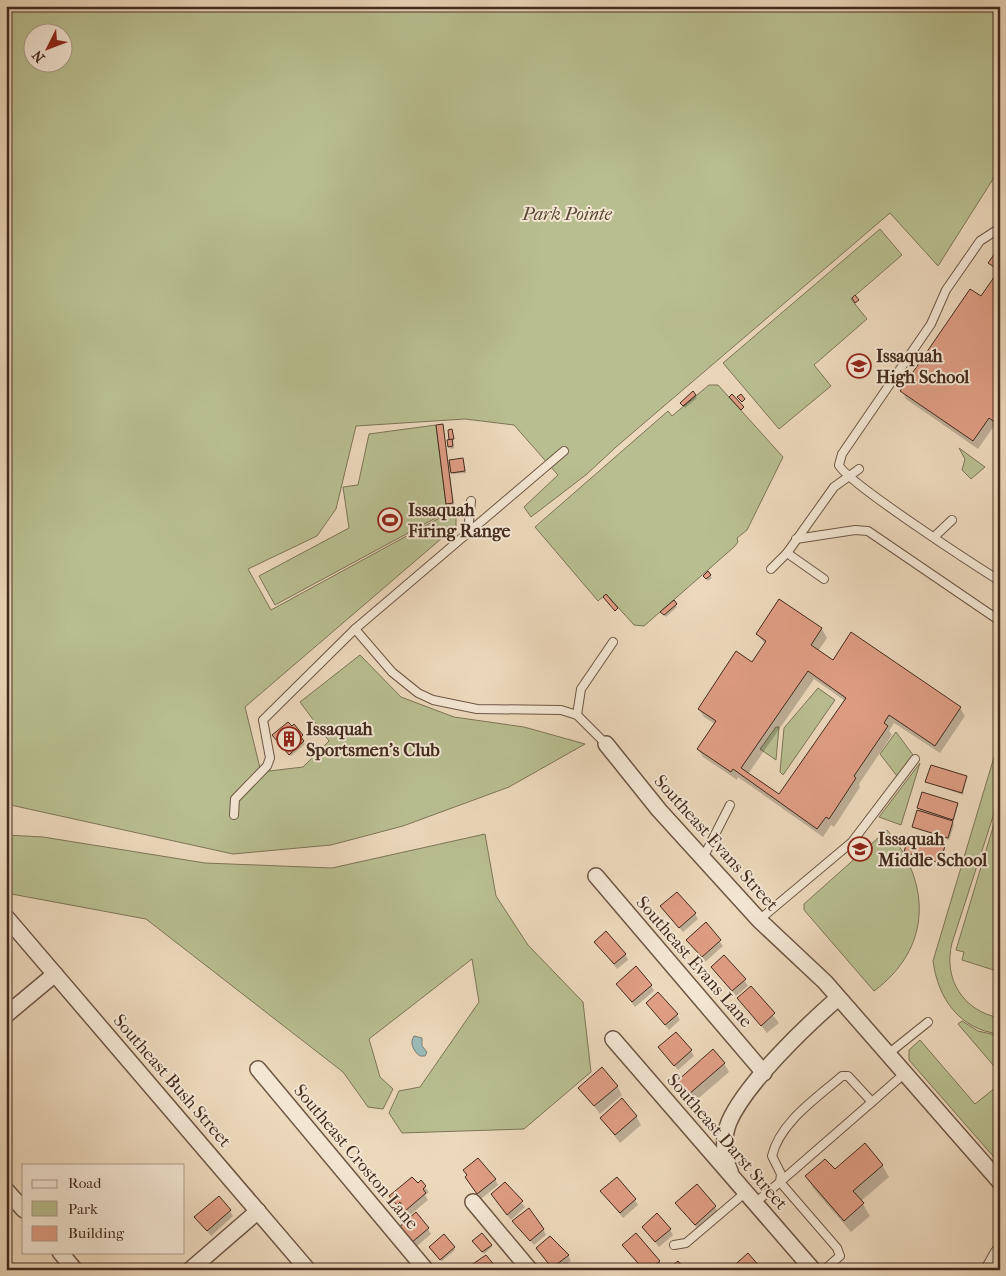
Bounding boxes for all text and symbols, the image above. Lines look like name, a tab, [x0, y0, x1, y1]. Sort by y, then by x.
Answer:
north arrow	[22, 22, 72, 72]
text: N	[29, 46, 49, 66]
park label: Park Pointe	[521, 204, 612, 225]
place label: Issaquah High School	[876, 346, 970, 388]
school or university icon: Issaquah High School	[846, 353, 872, 379]
place label: Issaquah Firing Range	[407, 500, 511, 542]
sports icon: Issaquah Firing Range	[377, 507, 403, 533]
place label: Issaquah Sportsmen's Club	[306, 719, 440, 761]
building icon: Issaquah Sportsmen's Club	[276, 726, 302, 752]
street label: Southeast Evans Street	[650, 771, 783, 916]
place label: Issaquah Middle School	[877, 829, 988, 871]
school or university icon: Issaquah Middle School	[847, 836, 873, 862]
street label: Southeast Evans Lane	[632, 892, 757, 1032]
street label: Southeast Bush Street	[109, 1010, 236, 1152]
street label: Southeast Darst Street	[662, 1070, 792, 1215]
street label: Southeast Croston Lane	[289, 1080, 423, 1234]
legend	[22, 1164, 185, 1254]
text: Road	[68, 1174, 102, 1192]
text: Park	[68, 1200, 98, 1218]
text: Building	[68, 1224, 125, 1242]

